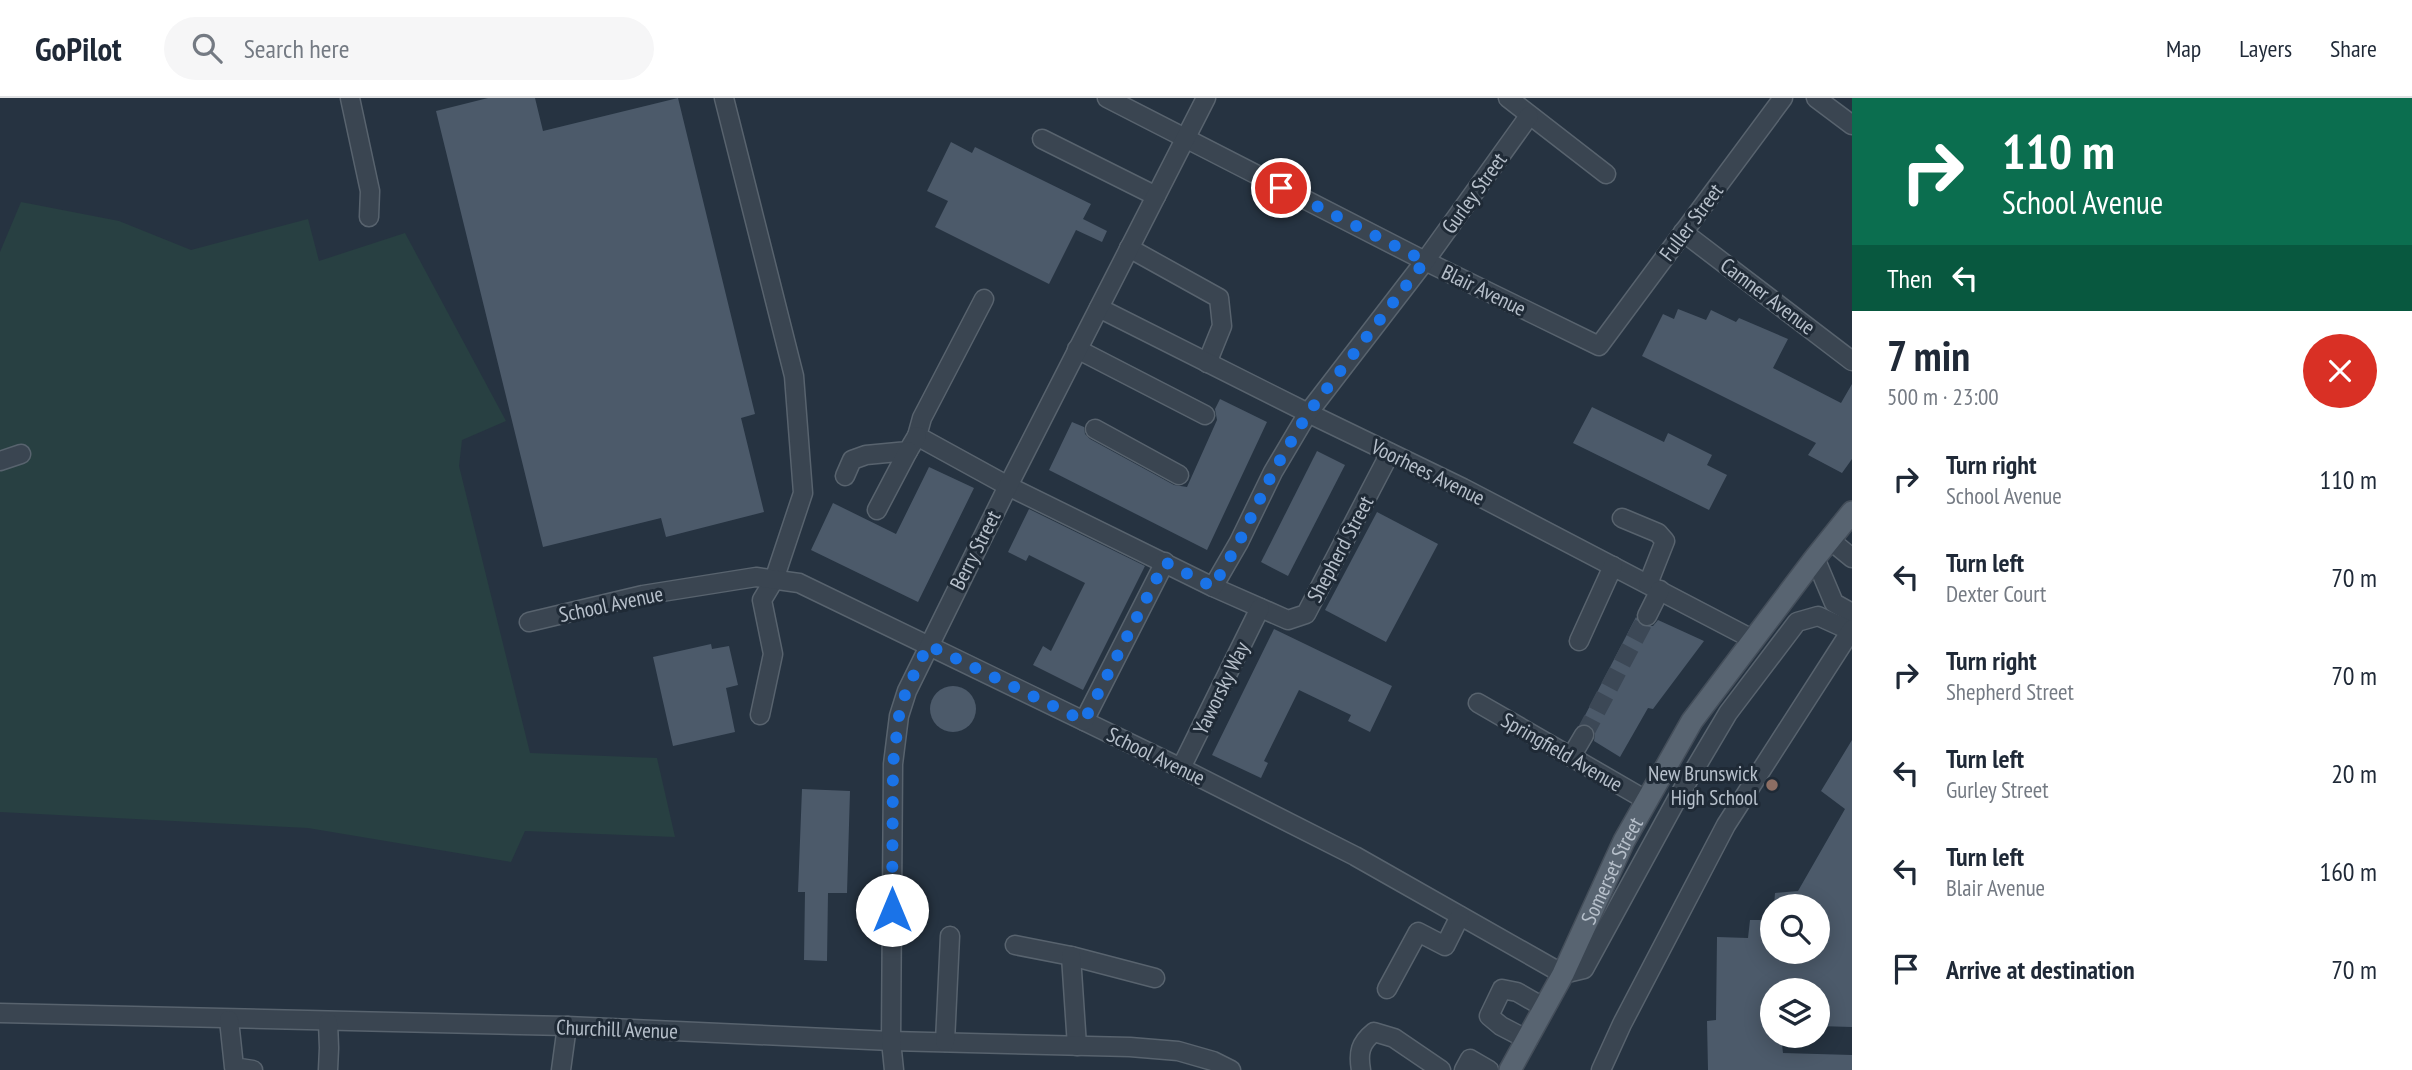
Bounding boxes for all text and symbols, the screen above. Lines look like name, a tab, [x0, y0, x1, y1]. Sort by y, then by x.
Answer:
search box	[164, 17, 654, 80]
text: GoPilot	[35, 27, 122, 70]
icon: search	[188, 29, 226, 67]
text: Search here	[244, 32, 349, 65]
text: Map	[2166, 33, 2201, 64]
text: Layers	[2239, 33, 2292, 64]
text: Share	[2330, 33, 2377, 64]
text: 110 m	[2002, 119, 2115, 183]
icon: right	[1887, 126, 1978, 217]
street label: Gurley Street	[1436, 147, 1513, 239]
pin	[1251, 158, 1311, 218]
icon: arrive	[1262, 169, 1300, 207]
street label: Fuller Street	[1653, 178, 1729, 266]
text: School Avenue	[2002, 181, 2163, 223]
street label: Camner Avenue	[1715, 251, 1821, 341]
street label: Blair Avenue	[1437, 258, 1531, 322]
icon: left	[1946, 259, 1984, 297]
text: Then	[1887, 262, 1932, 295]
text: 7 min	[1887, 328, 1970, 383]
button: close	[2303, 334, 2377, 408]
text: 500 m · 23:00	[1887, 382, 1999, 411]
street label: Voorhees Avenue	[1366, 432, 1489, 511]
text: Turn right	[1946, 448, 2037, 481]
icon: right	[1887, 460, 1925, 498]
text: 110 m	[2319, 463, 2377, 496]
text: School Avenue	[1946, 481, 2062, 510]
street label: Shepherd Street	[1301, 491, 1379, 607]
street label: Berry Street	[944, 506, 1006, 594]
text: Turn left	[1946, 546, 2024, 579]
icon: left	[1887, 558, 1925, 596]
text: 70 m	[2331, 561, 2377, 594]
text: Dexter Court	[1946, 579, 2046, 608]
street label: School Avenue	[556, 580, 666, 628]
street label: Yaworsky Way	[1187, 637, 1255, 739]
text: Turn right	[1946, 644, 2037, 677]
icon: right	[1887, 656, 1925, 694]
text: 70 m	[2331, 659, 2377, 692]
text: Shepherd Street	[1946, 677, 2074, 706]
street label: Springfield Avenue	[1497, 706, 1627, 798]
street label: School Avenue	[1103, 721, 1209, 791]
text: Turn left	[1946, 742, 2024, 775]
icon: left	[1887, 754, 1925, 792]
text: 20 m	[2331, 757, 2377, 790]
place label: New Brunswick High School	[1648, 760, 1758, 811]
text: Gurley Street	[1946, 775, 2049, 804]
marker: New Brunswick High School	[1764, 777, 1780, 793]
street label: Somerset Street	[1574, 812, 1649, 928]
text: Turn left	[1946, 840, 2024, 873]
icon: left	[1887, 852, 1925, 890]
text: 160 m	[2319, 855, 2377, 888]
position arrow	[855, 873, 929, 947]
text: Blair Avenue	[1946, 873, 2045, 902]
map controls	[1760, 894, 1830, 1048]
button: search	[1760, 894, 1830, 964]
icon: arrive	[1887, 950, 1925, 988]
text: Arrive at destination	[1946, 953, 2135, 986]
text: 70 m	[2331, 953, 2377, 986]
button: layers	[1760, 978, 1830, 1048]
street label: Churchill Avenue	[556, 1013, 678, 1045]

